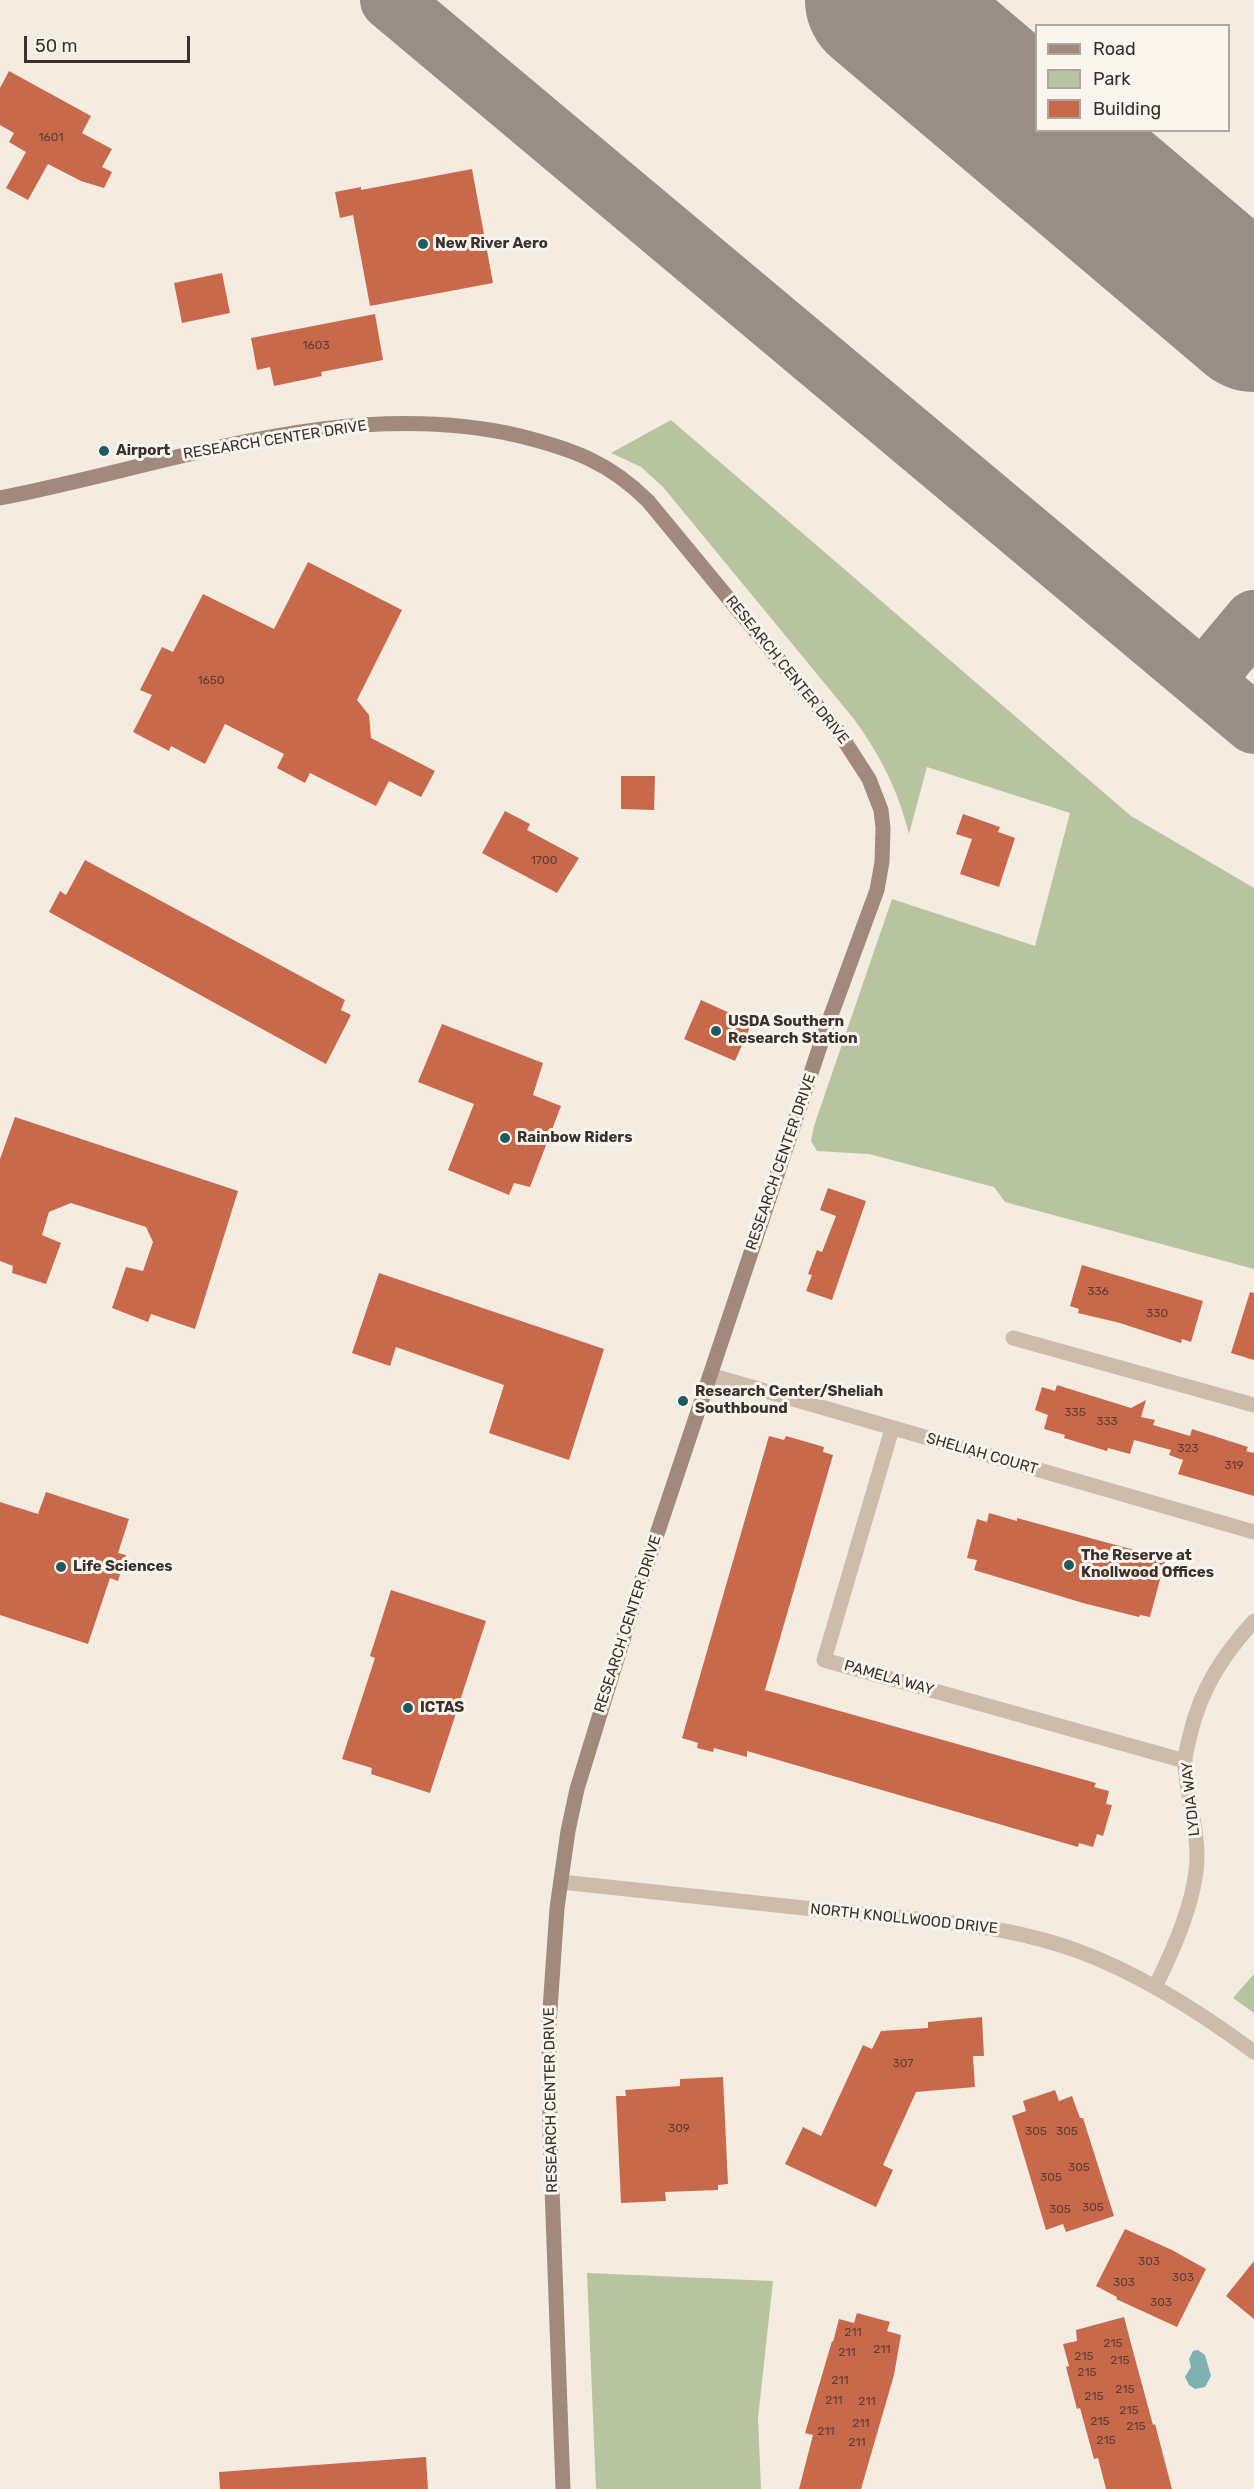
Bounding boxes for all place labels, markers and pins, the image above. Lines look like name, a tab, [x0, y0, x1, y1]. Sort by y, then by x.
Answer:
place label: New River Aero	[435, 235, 548, 253]
marker: New River Aero	[416, 237, 430, 251]
place label: Airport	[116, 442, 170, 460]
marker: Airport	[97, 444, 111, 458]
place label: USDA Southern Research Station	[728, 1013, 858, 1048]
marker: USDA Southern Research Station	[709, 1024, 723, 1038]
place label: Rainbow Riders	[517, 1129, 632, 1147]
marker: Rainbow Riders	[498, 1131, 512, 1145]
place label: Research Center/Sheliah Southbound	[695, 1383, 883, 1418]
marker: Research Center/Sheliah Southbound	[676, 1394, 690, 1408]
place label: The Reserve at Knollwood Offices	[1081, 1547, 1214, 1582]
place label: Life Sciences	[73, 1558, 173, 1576]
marker: The Reserve at Knollwood Offices	[1062, 1558, 1076, 1572]
marker: Life Sciences	[54, 1560, 68, 1574]
place label: ICTAS	[420, 1699, 464, 1717]
marker: ICTAS	[401, 1701, 415, 1715]

